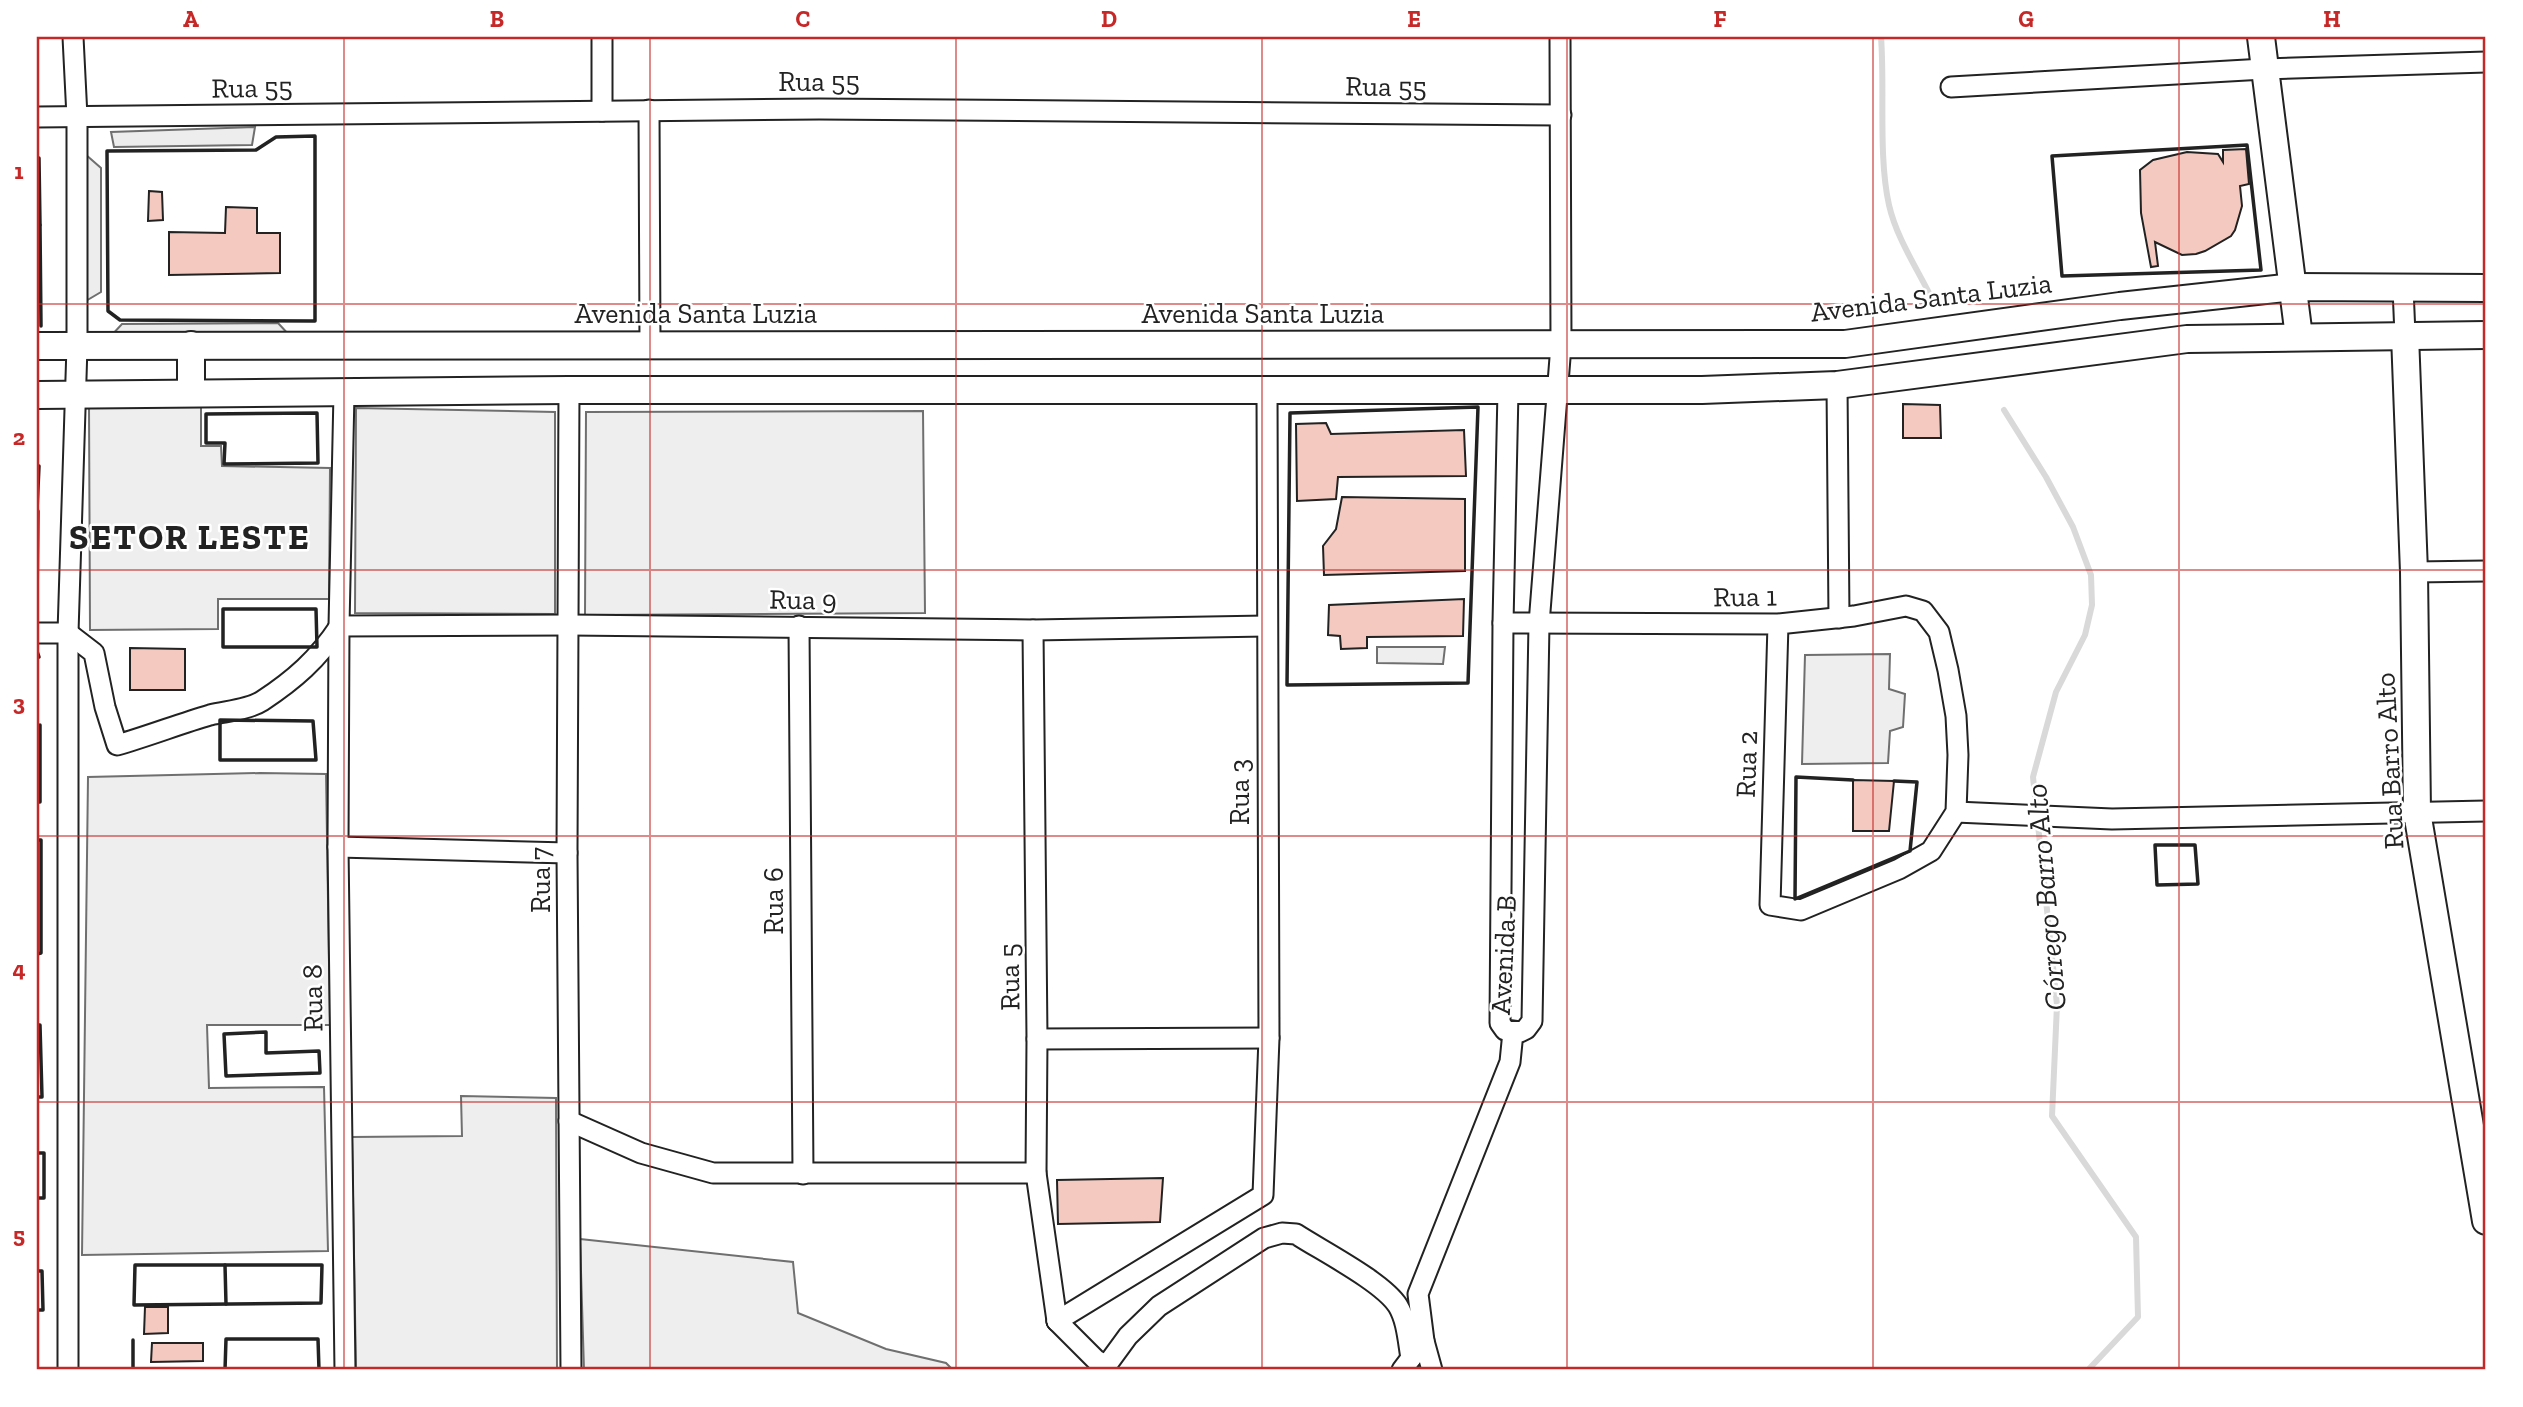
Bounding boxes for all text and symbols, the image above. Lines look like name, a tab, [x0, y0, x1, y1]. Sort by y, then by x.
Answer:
text: A	[183, 5, 199, 33]
text: B	[490, 5, 504, 33]
text: C	[796, 5, 810, 33]
text: D	[1101, 5, 1117, 33]
text: E	[1407, 5, 1421, 33]
text: F	[1713, 5, 1727, 33]
text: G	[2018, 5, 2034, 33]
text: H	[2323, 5, 2341, 33]
street label: Rua 55	[778, 65, 860, 98]
street label: Rua 55	[1345, 69, 1427, 104]
street label: Rua 55	[211, 70, 293, 105]
text: 1	[14, 157, 24, 185]
street label: Avenida Santa Luzia	[1809, 266, 2054, 329]
street label: Avenida Santa Luzia	[575, 297, 818, 330]
street label: Avenida Santa Luzia	[1142, 297, 1385, 330]
text: 2	[13, 423, 25, 451]
district label: SETOR LESTE	[69, 516, 311, 558]
street label: Rua 1	[1713, 579, 1777, 614]
street label: Rua 9	[769, 582, 837, 617]
street label: Rua Barro Alto	[2368, 672, 2411, 850]
text: 3	[13, 689, 25, 717]
street label: Rua 2	[1729, 730, 1764, 798]
street label: Rua 3	[1223, 759, 1256, 825]
water label: Córrego Barro Alto	[2018, 782, 2074, 1012]
street label: Rua 7	[524, 847, 557, 913]
street label: Rua 6	[757, 867, 790, 935]
street label: Avenida B	[1484, 894, 1523, 1016]
street label: Rua 5	[992, 943, 1027, 1011]
text: 4	[12, 955, 26, 983]
street label: Rua 8	[295, 964, 330, 1032]
text: 5	[13, 1221, 25, 1249]

